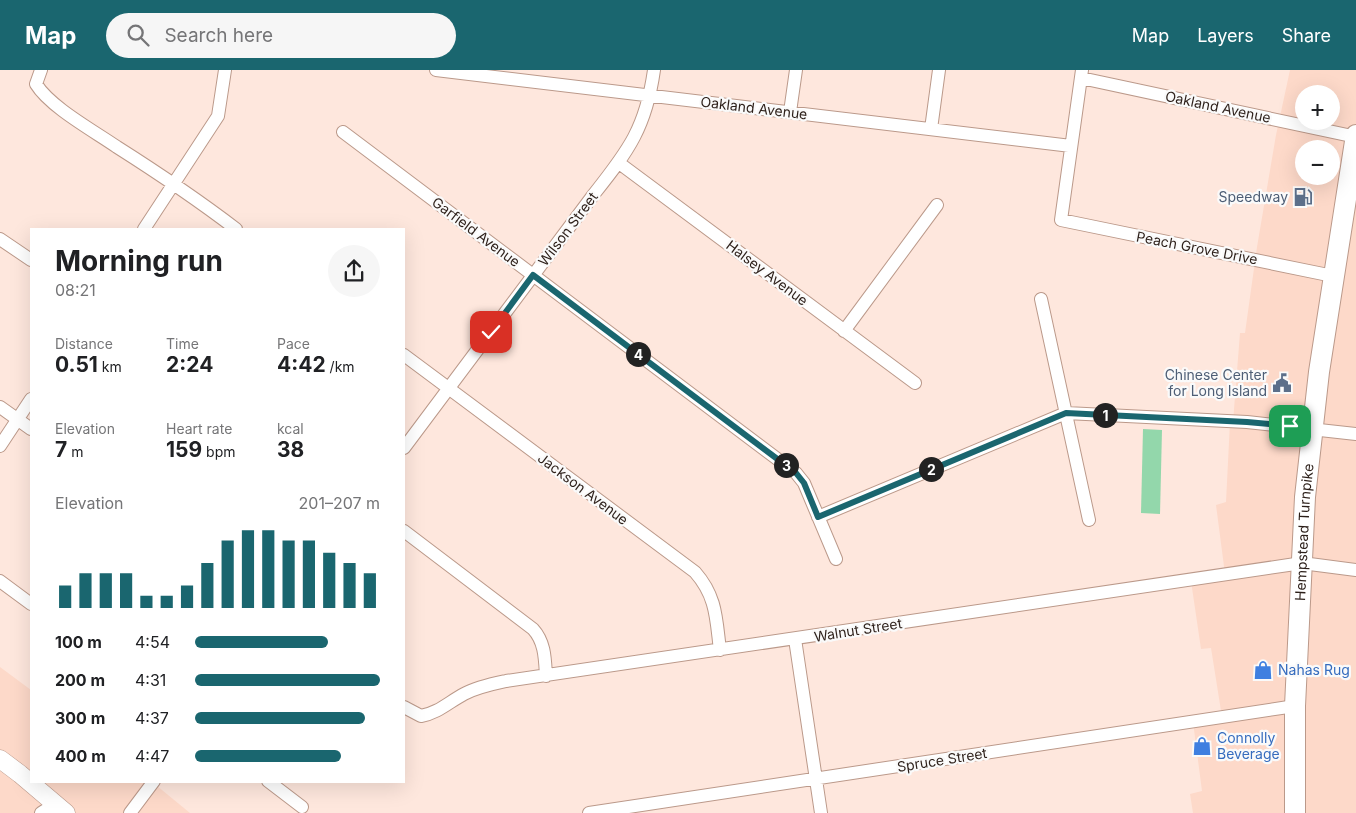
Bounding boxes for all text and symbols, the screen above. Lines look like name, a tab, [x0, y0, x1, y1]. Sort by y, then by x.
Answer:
search box	[106, 13, 456, 58]
text: Map	[25, 21, 76, 50]
icon: search	[124, 21, 152, 49]
text: Search here	[164, 24, 273, 47]
text: Map	[1132, 25, 1169, 46]
text: Layers	[1197, 25, 1254, 46]
text: Share	[1282, 25, 1331, 46]
map controls	[1295, 85, 1340, 185]
button: +	[1295, 85, 1340, 130]
street label: Oakland Avenue	[1164, 87, 1272, 126]
street label: Oakland Avenue	[700, 93, 808, 122]
button: −	[1295, 140, 1340, 185]
fuel station icon: Speedway	[1292, 186, 1314, 208]
street label: Wilson Street	[534, 188, 601, 269]
place label: Speedway	[1219, 188, 1288, 205]
street label: Garfield Avenue	[429, 193, 524, 270]
street label: Peach Grove Drive	[1135, 227, 1259, 268]
street label: Halsey Avenue	[723, 236, 812, 309]
text: Morning run	[55, 244, 223, 278]
button: share	[328, 245, 380, 297]
text: 08:21	[55, 280, 96, 300]
pin	[470, 311, 512, 353]
icon: check	[477, 318, 505, 346]
text: Distance	[55, 335, 113, 352]
text: Time	[166, 335, 199, 352]
text: Pace	[277, 335, 310, 352]
pin: 4	[626, 342, 650, 366]
text: 4	[634, 346, 643, 363]
text: 0.51	[55, 352, 98, 377]
text: 2:24	[166, 352, 213, 377]
text: 4:42	[277, 352, 326, 377]
text: km	[98, 358, 122, 375]
text: /km	[326, 358, 355, 375]
place label: Chinese Center for Long Island	[1165, 366, 1267, 399]
public building icon: Chinese Center for Long Island	[1271, 372, 1293, 394]
pin: 1	[1092, 402, 1118, 428]
pin	[1269, 405, 1311, 447]
text: 1	[1102, 407, 1109, 424]
icon: arrive	[1276, 412, 1304, 440]
text: Elevation	[55, 420, 115, 437]
text: Heart rate	[166, 420, 232, 437]
text: kcal	[277, 420, 304, 437]
text: 7	[55, 437, 67, 462]
text: 159	[166, 437, 202, 462]
text: 38	[277, 437, 304, 462]
text: m	[67, 443, 83, 460]
text: bpm	[202, 443, 235, 460]
street label: Jackson Avenue	[535, 449, 632, 528]
pin: 3	[774, 452, 798, 478]
pin: 2	[918, 456, 944, 482]
text: 3	[782, 457, 791, 474]
text: 2	[927, 461, 936, 478]
street label: Hempstead Turnpike	[1291, 463, 1317, 601]
text: Elevation	[55, 493, 124, 513]
text: 201–207 m	[299, 493, 380, 513]
street label: Walnut Street	[813, 614, 904, 645]
text: 100 m	[55, 632, 102, 652]
text: 4:54	[135, 632, 170, 652]
shop icon: Nahas Rug	[1252, 659, 1274, 681]
place label: Nahas Rug	[1278, 661, 1350, 678]
text: 200 m	[55, 670, 105, 690]
text: 4:31	[135, 670, 166, 690]
text: 300 m	[55, 708, 105, 728]
text: 4:37	[135, 708, 169, 728]
place label: Connolly Beverage	[1217, 729, 1280, 762]
shop icon: Connolly Beverage	[1191, 735, 1213, 757]
street label: Spruce Street	[896, 744, 988, 775]
text: 400 m	[55, 746, 106, 766]
text: 4:47	[135, 746, 169, 766]

